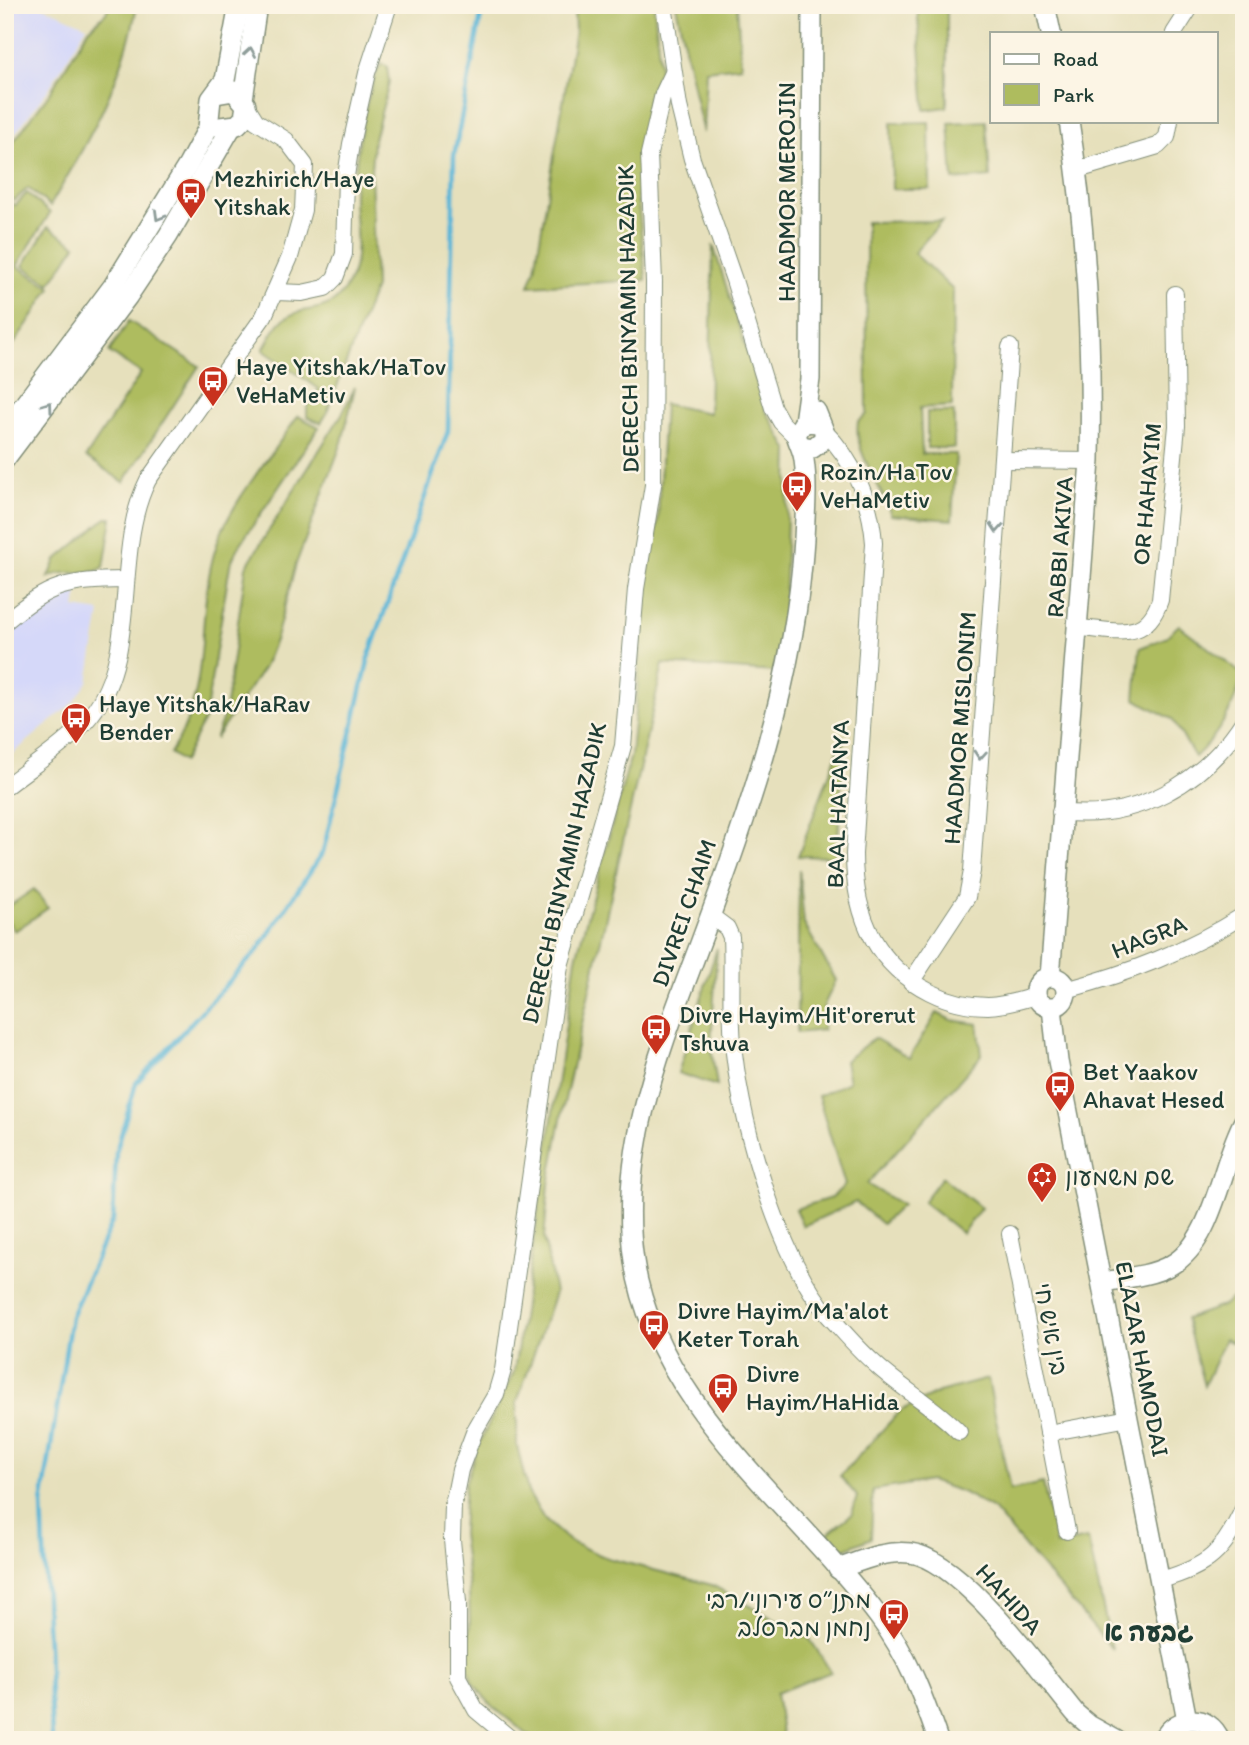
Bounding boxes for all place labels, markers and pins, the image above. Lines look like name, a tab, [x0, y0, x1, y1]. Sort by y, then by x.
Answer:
place label: Mezhirich/Haye Yitshak	[214, 164, 375, 221]
bus stop icon: Mezhirich/Haye Yitshak	[174, 176, 208, 220]
place label: Haye Yitshak/HaTov VeHaMetiv	[236, 352, 446, 409]
bus stop icon: Haye Yitshak/HaTov VeHaMetiv	[196, 364, 230, 408]
place label: Rozin/HaTov VeHaMetiv	[820, 457, 952, 514]
bus stop icon: Rozin/HaTov VeHaMetiv	[780, 469, 814, 513]
place label: Haye Yitshak/HaRav Bender	[99, 689, 310, 746]
bus stop icon: Haye Yitshak/HaRav Bender	[59, 701, 93, 745]
place label: Divre Hayim/Hit'orerut Tshuva	[679, 1000, 916, 1057]
bus stop icon: Divre Hayim/Hit'orerut Tshuva	[639, 1012, 673, 1056]
place label: Bet Yaakov Ahavat Hesed	[1083, 1057, 1224, 1114]
bus stop icon: Bet Yaakov Ahavat Hesed	[1043, 1069, 1077, 1113]
synagogue icon: שם משמעון	[1025, 1160, 1059, 1204]
place label: שם משמעון	[1065, 1162, 1174, 1191]
place label: Divre Hayim/Ma'alot Keter Torah	[677, 1296, 888, 1353]
bus stop icon: Divre Hayim/Ma'alot Keter Torah	[637, 1308, 671, 1352]
place label: Divre Hayim/HaHida	[746, 1359, 900, 1416]
bus stop icon: Divre Hayim/HaHida	[706, 1371, 740, 1415]
place label: מתנ״ס עירוני/רבי נחמן מברסלב	[706, 1585, 871, 1643]
bus stop icon: מתנ״ס עירוני/רבי נחמן מברסלב	[877, 1597, 911, 1641]

